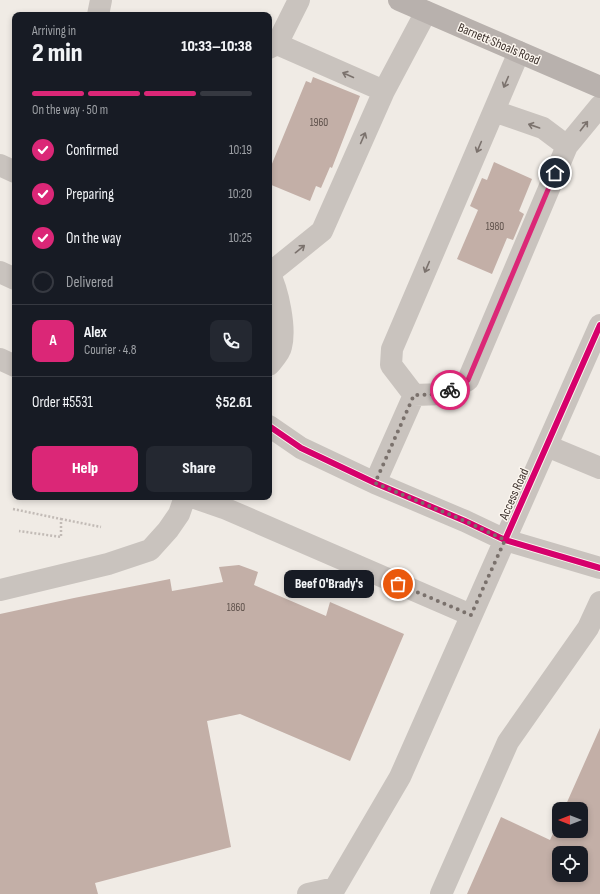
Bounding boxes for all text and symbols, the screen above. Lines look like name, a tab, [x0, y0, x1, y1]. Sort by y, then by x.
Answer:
street label: Barnett Shoals Road	[456, 20, 542, 68]
text: Arriving in	[32, 23, 76, 39]
text: 10:33–10:38	[181, 37, 252, 56]
text: 2 min	[32, 38, 82, 69]
one-way arrow	[343, 71, 355, 78]
one-way arrow	[502, 75, 509, 87]
text: On the way · 50 m	[32, 102, 108, 118]
house number: 1960	[310, 116, 328, 129]
one-way arrow	[529, 121, 541, 129]
one-way arrow	[580, 121, 588, 132]
one-way arrow	[360, 133, 367, 145]
icon: check	[32, 139, 54, 161]
text: Confirmed	[66, 141, 119, 160]
one-way arrow	[474, 141, 482, 153]
text: 10:19	[229, 142, 252, 158]
pin	[538, 156, 572, 190]
icon: home	[544, 162, 566, 184]
icon: check	[32, 183, 54, 205]
text: Preparing	[66, 185, 114, 204]
text: 10:20	[228, 186, 252, 202]
house number: 1980	[486, 220, 504, 233]
icon: check	[32, 227, 54, 249]
text: On the way	[66, 229, 121, 248]
text: 10:25	[229, 230, 252, 246]
one-way arrow	[295, 245, 306, 253]
one-way arrow	[423, 260, 430, 272]
text: Delivered	[66, 273, 113, 292]
button: phone	[210, 320, 252, 362]
text: Alex	[84, 323, 107, 342]
text: A	[49, 331, 57, 350]
text: Courier · 4.8	[84, 342, 136, 358]
courier	[430, 370, 470, 410]
icon: bike	[439, 379, 461, 401]
text: Order #5531	[32, 393, 93, 412]
text: $52.61	[215, 393, 252, 412]
button: Help	[32, 446, 138, 492]
button: Share	[146, 446, 252, 492]
street label: Access Road	[495, 466, 532, 523]
pin	[381, 567, 415, 601]
callout: Beef O'Brady's	[284, 570, 374, 598]
icon: bag	[387, 573, 409, 595]
text: Beef O'Brady's	[295, 576, 363, 592]
house number: 1860	[227, 601, 245, 614]
north arrow	[552, 802, 588, 838]
map controls	[552, 802, 588, 882]
button: locate	[552, 846, 588, 882]

